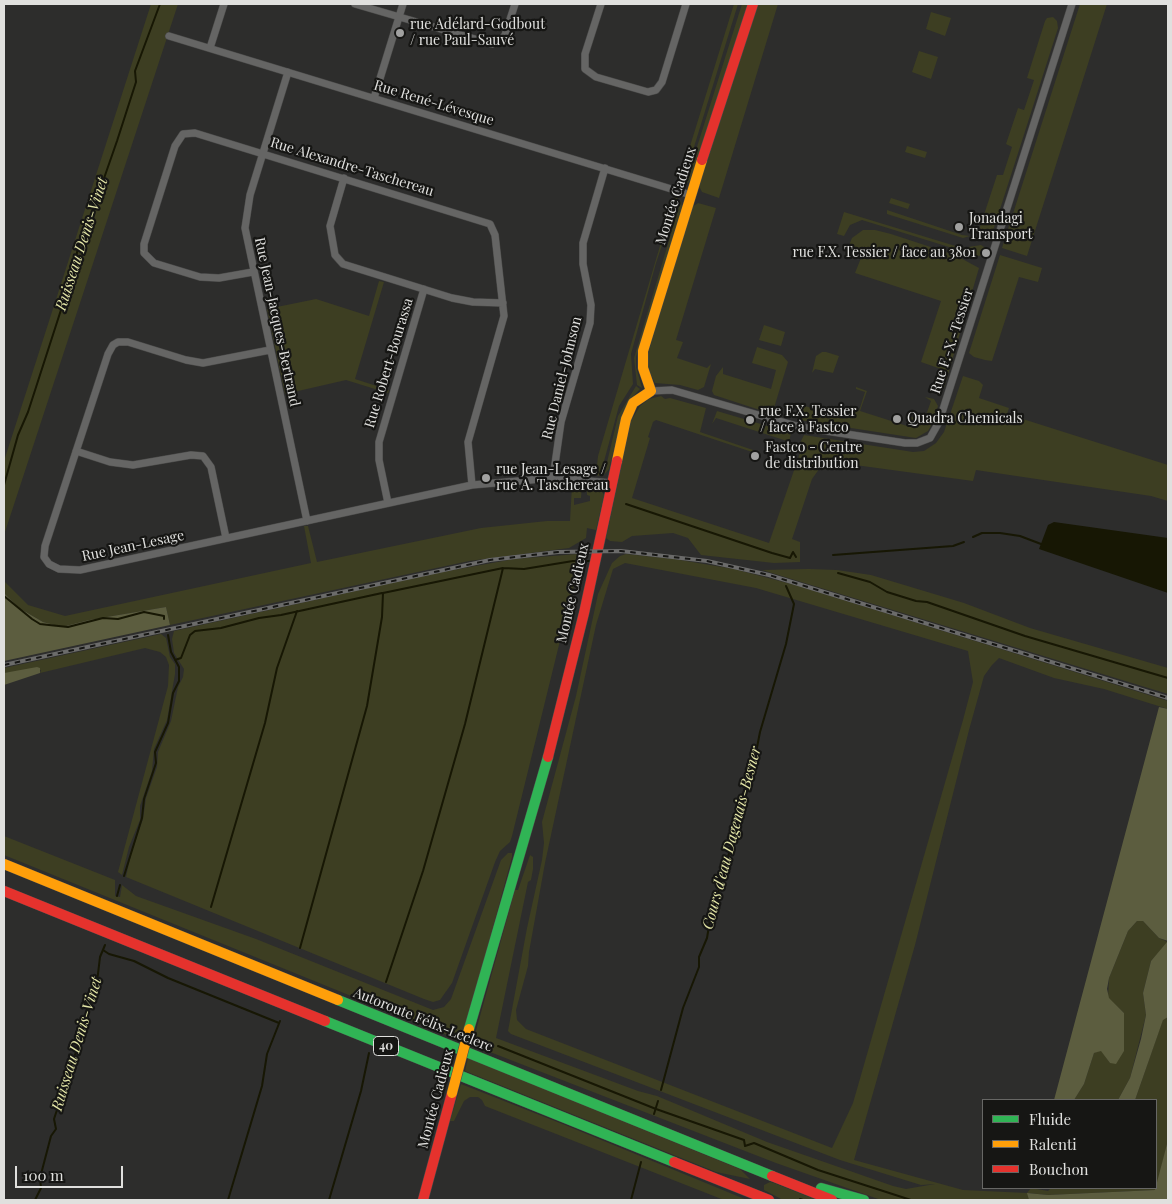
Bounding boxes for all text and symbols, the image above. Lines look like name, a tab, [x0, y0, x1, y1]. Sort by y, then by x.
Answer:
place label: rue Adélard-Godbout / rue Paul-Sauvé	[410, 17, 545, 49]
marker: rue Adélard-Godbout / rue Paul-Sauvé	[394, 27, 406, 39]
street label: Rue René-Lévesque	[372, 77, 496, 129]
street label: Rue Alexandre-Taschereau	[268, 134, 436, 200]
street label: Montée Cadieux	[652, 145, 700, 247]
water label: Ruisseau Denis-Vinet	[52, 175, 112, 313]
place label: Jonadagi Transport	[969, 211, 1033, 243]
marker: Jonadagi Transport	[953, 221, 965, 233]
street label: Rue Jean-Jacques-Bertrand	[251, 236, 303, 408]
place label: rue F.X. Tessier / face au 3801	[793, 245, 976, 261]
marker: rue F.X. Tessier / face au 3801	[980, 247, 992, 259]
street label: Rue F.-X.-Tessier	[927, 286, 977, 396]
street label: Rue Robert-Bourassa	[361, 296, 417, 430]
street label: Rue Daniel-Johnson	[539, 315, 585, 441]
place label: rue F.X. Tessier / face à Fastco	[760, 404, 857, 437]
place label: Quadra Chemicals	[907, 411, 1023, 427]
marker: Quadra Chemicals	[891, 413, 903, 425]
marker: rue F.X. Tessier / face à Fastco	[744, 414, 756, 426]
place label: Fastco - Centre de distribution	[765, 440, 862, 472]
marker: Fastco - Centre de distribution	[749, 450, 761, 462]
place label: rue Jean-Lesage / rue A. Taschereau	[496, 462, 609, 494]
marker: rue Jean-Lesage / rue A. Taschereau	[480, 472, 492, 484]
street label: Rue Jean-Lesage	[80, 527, 186, 565]
street label: Montée Cadieux	[553, 541, 593, 645]
water label: Cours d'eau Dagenais-Besner	[699, 745, 765, 931]
water label: Ruisseau Denis-Vinet	[48, 975, 106, 1113]
street label: Autoroute Félix-Leclerc	[351, 984, 495, 1056]
road number: 40	[374, 1036, 398, 1056]
street label: Montée Cadieux	[415, 1048, 457, 1150]
legend	[982, 1099, 1157, 1189]
text: Fluide	[1029, 1109, 1071, 1129]
text: Ralenti	[1029, 1134, 1077, 1154]
scale bar	[18, 1156, 125, 1188]
text: Bouchon	[1029, 1159, 1089, 1179]
text: 100 m	[23, 1165, 64, 1185]

